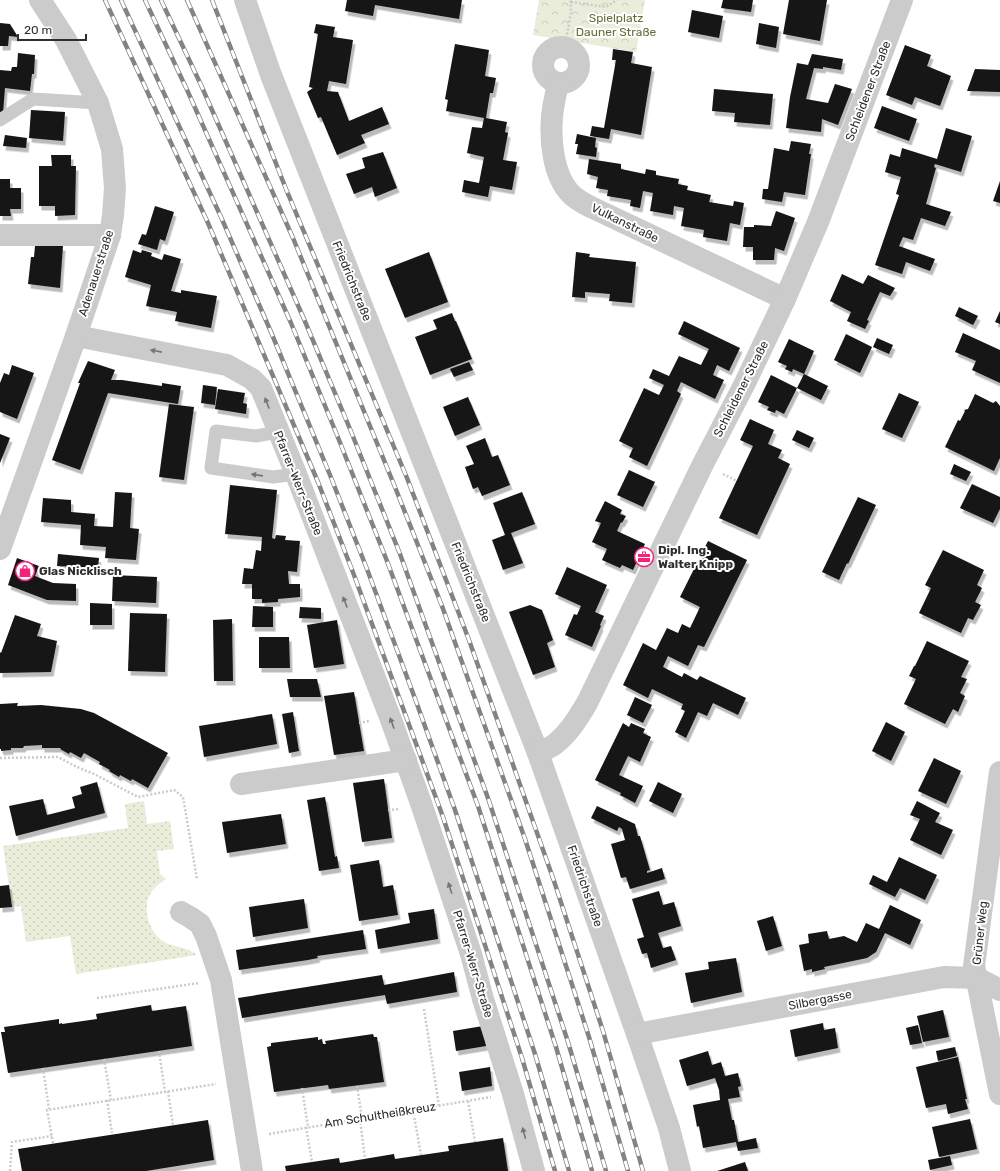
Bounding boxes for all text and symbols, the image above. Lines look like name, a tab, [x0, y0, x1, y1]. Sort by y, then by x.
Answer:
park label: Spielplatz Dauner Straße	[576, 11, 656, 39]
scale bar	[18, 16, 86, 42]
text: 20 m	[24, 23, 52, 37]
street label: Schleidener Straße	[842, 39, 894, 143]
street label: Vulkanstraße	[589, 201, 661, 245]
street label: Adenauerstraße	[75, 228, 117, 318]
street label: Friedrichstraße	[330, 239, 375, 323]
street label: Schleidener Straße	[711, 338, 771, 439]
one-way arrow	[149, 348, 162, 354]
one-way arrow	[263, 397, 269, 409]
street label: Pfarrer-Werr-Straße	[271, 429, 325, 538]
one-way arrow	[251, 472, 263, 478]
street label: Friedrichstraße	[449, 540, 494, 624]
place label: Dipl. Ing. Walter Knipp	[658, 543, 733, 571]
office icon: Dipl. Ing. Walter Knipp	[633, 546, 655, 568]
shop icon: Glas Nicklisch	[14, 560, 36, 582]
place label: Glas Nicklisch	[39, 564, 122, 578]
one-way arrow	[341, 596, 347, 608]
one-way arrow	[389, 717, 395, 729]
street label: Friedrichstraße	[565, 843, 606, 929]
one-way arrow	[446, 882, 452, 894]
street label: Grüner Weg	[970, 900, 990, 966]
street label: Pfarrer-Werr-Straße	[450, 909, 496, 1020]
street label: Silbergasse	[787, 987, 853, 1013]
street label: Am Schultheißkreuz	[323, 1099, 437, 1131]
one-way arrow	[521, 1127, 527, 1139]

